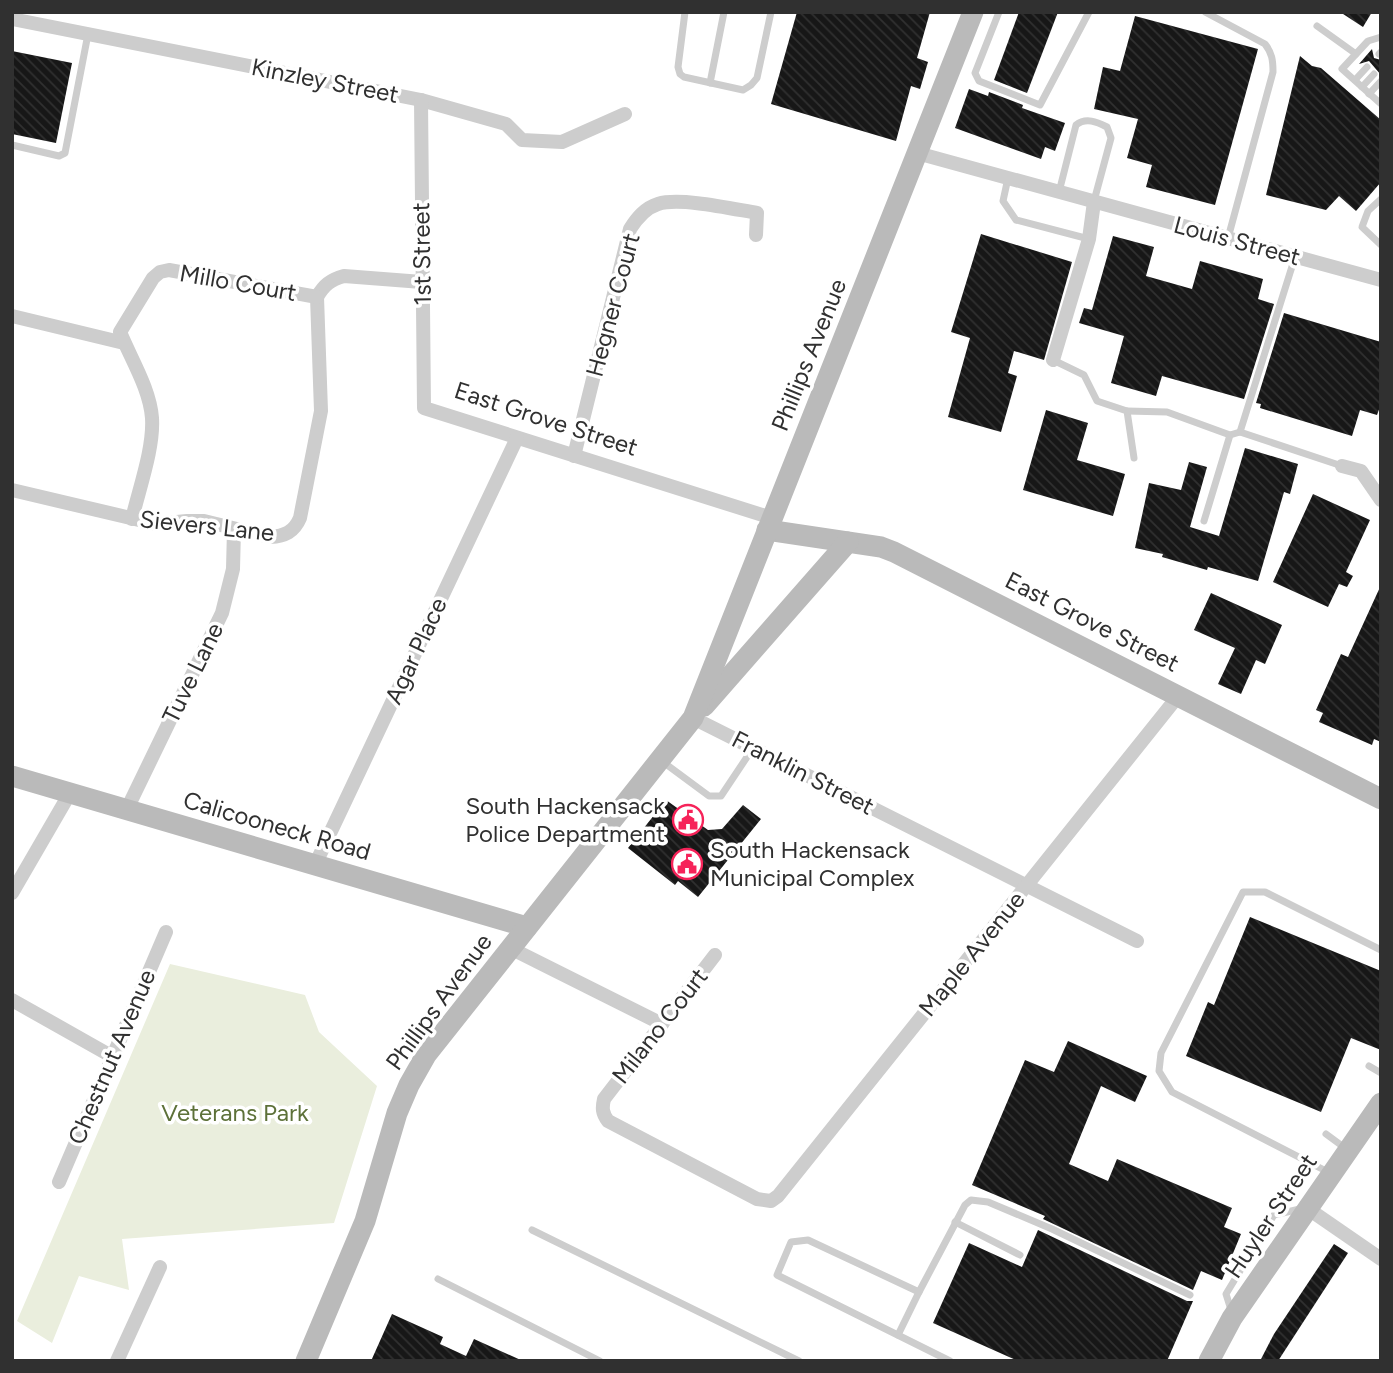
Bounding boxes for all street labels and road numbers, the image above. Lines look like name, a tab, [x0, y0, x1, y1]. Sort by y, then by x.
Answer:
street label: Kinzley Street	[249, 52, 401, 109]
street label: 1st Street	[406, 202, 437, 306]
street label: Louis Street	[1171, 210, 1304, 271]
street label: Hegner Court	[579, 230, 646, 380]
street label: Millo Court	[177, 258, 299, 307]
street label: Phillips Avenue	[765, 275, 852, 435]
street label: East Grove Street	[451, 375, 641, 462]
street label: Sievers Lane	[138, 504, 276, 547]
street label: East Grove Street	[1001, 565, 1184, 678]
street label: Agar Place	[378, 593, 453, 709]
street label: Tuve Lane	[156, 618, 229, 728]
street label: Franklin Street	[727, 724, 879, 821]
street label: Calicooneck Road	[180, 785, 374, 866]
street label: Maple Avenue	[912, 885, 1031, 1022]
street label: Phillips Avenue	[379, 928, 498, 1076]
street label: Milano Court	[606, 962, 714, 1089]
street label: Chestnut Avenue	[62, 965, 161, 1149]
street label: Huyler Street	[1218, 1148, 1323, 1283]

